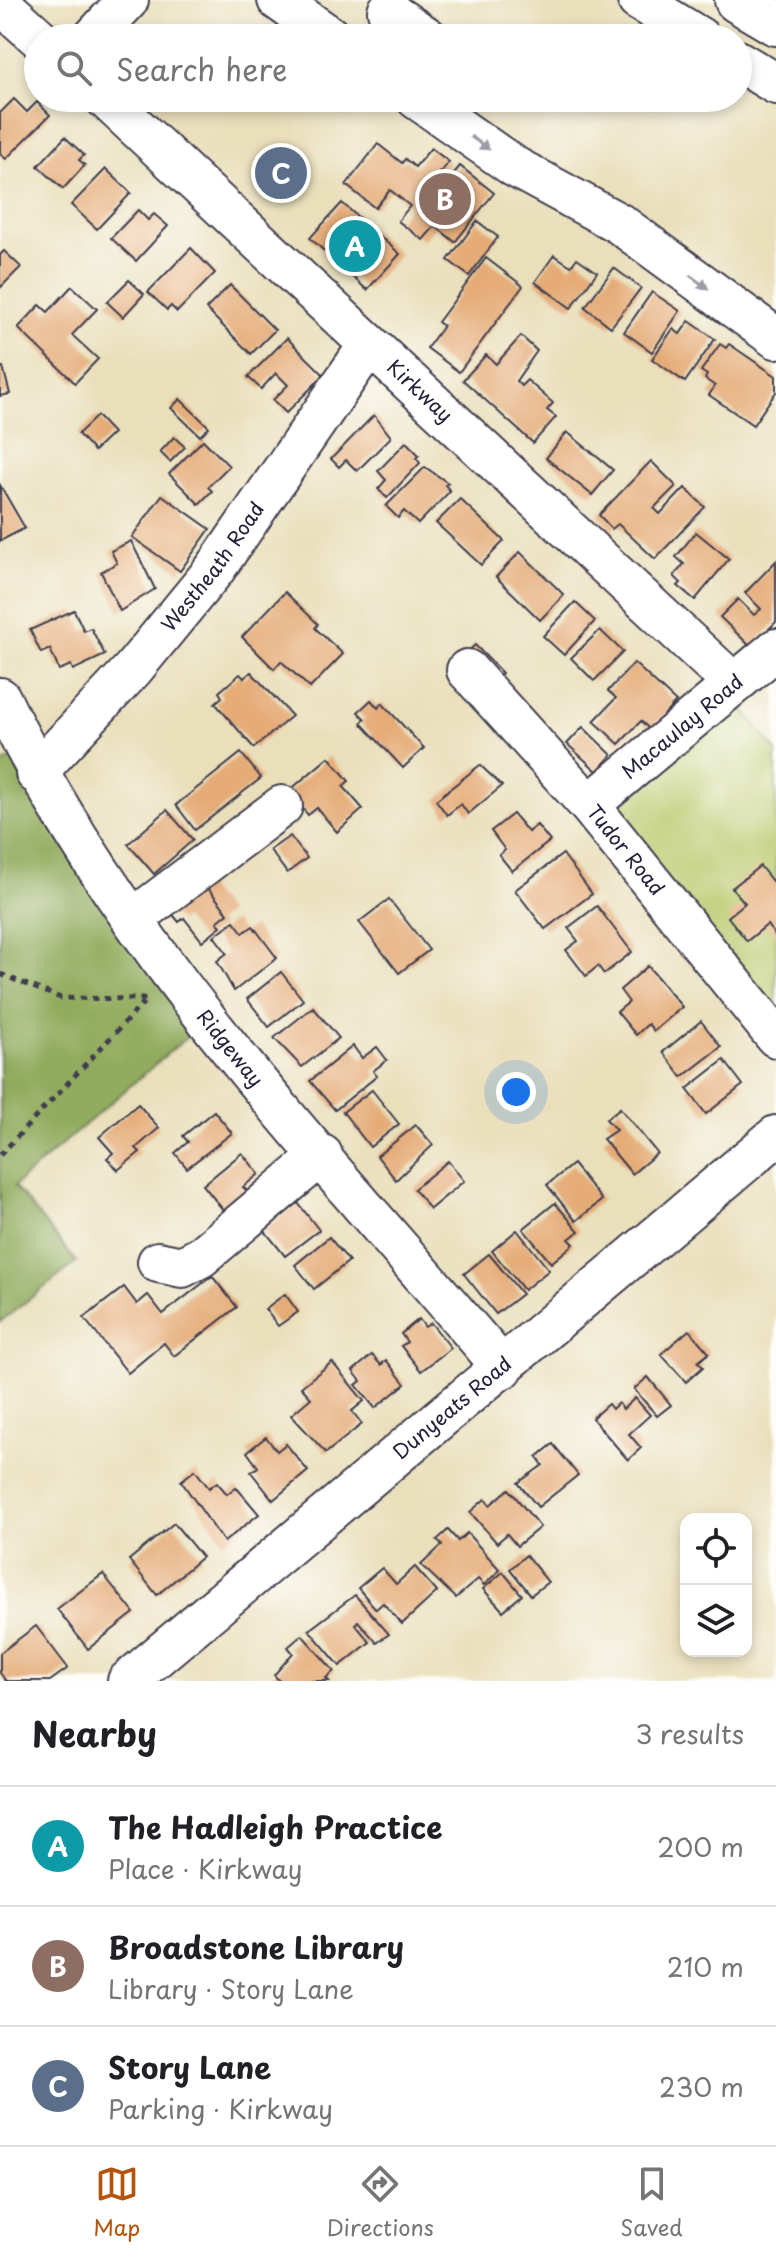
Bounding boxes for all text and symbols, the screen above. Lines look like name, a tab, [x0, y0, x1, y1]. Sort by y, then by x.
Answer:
search box	[24, 24, 752, 112]
icon: search	[52, 46, 96, 90]
text: Search here	[116, 46, 288, 91]
one-way arrow	[470, 135, 491, 150]
pin: C	[255, 143, 307, 203]
pin: B	[419, 169, 471, 229]
pin: A	[329, 216, 381, 276]
one-way arrow	[688, 274, 710, 290]
street label: Kirkway	[381, 352, 460, 429]
street label: Westheath Road	[153, 495, 271, 638]
street label: Macaulay Road	[615, 666, 749, 786]
street label: Tudor Road	[580, 798, 672, 901]
street label: Ridgeway	[190, 1003, 271, 1093]
your location	[496, 1072, 536, 1112]
street label: Dunyeats Road	[386, 1349, 518, 1466]
map controls	[680, 1513, 752, 1657]
button: locate	[680, 1513, 752, 1585]
button: layers	[680, 1585, 752, 1657]
text: Nearby	[32, 1707, 157, 1759]
text: 3 results	[636, 1714, 744, 1753]
text: The Hadleigh Practice	[108, 1804, 443, 1849]
text: A	[48, 1827, 68, 1866]
text: 200 m	[657, 1827, 744, 1866]
text: Place · Kirkway	[108, 1849, 302, 1888]
text: Broadstone Library	[108, 1924, 404, 1969]
text: B	[49, 1947, 67, 1986]
text: 210 m	[667, 1947, 744, 1986]
text: Library · Story Lane	[108, 1969, 354, 2008]
text: Story Lane	[108, 2044, 271, 2089]
text: C	[48, 2067, 68, 2106]
text: 230 m	[659, 2067, 744, 2106]
text: Parking · Kirkway	[108, 2089, 333, 2128]
tab: Map	[93, 2162, 140, 2243]
tab: Directions	[327, 2162, 434, 2243]
tab: Saved	[620, 2162, 683, 2243]

